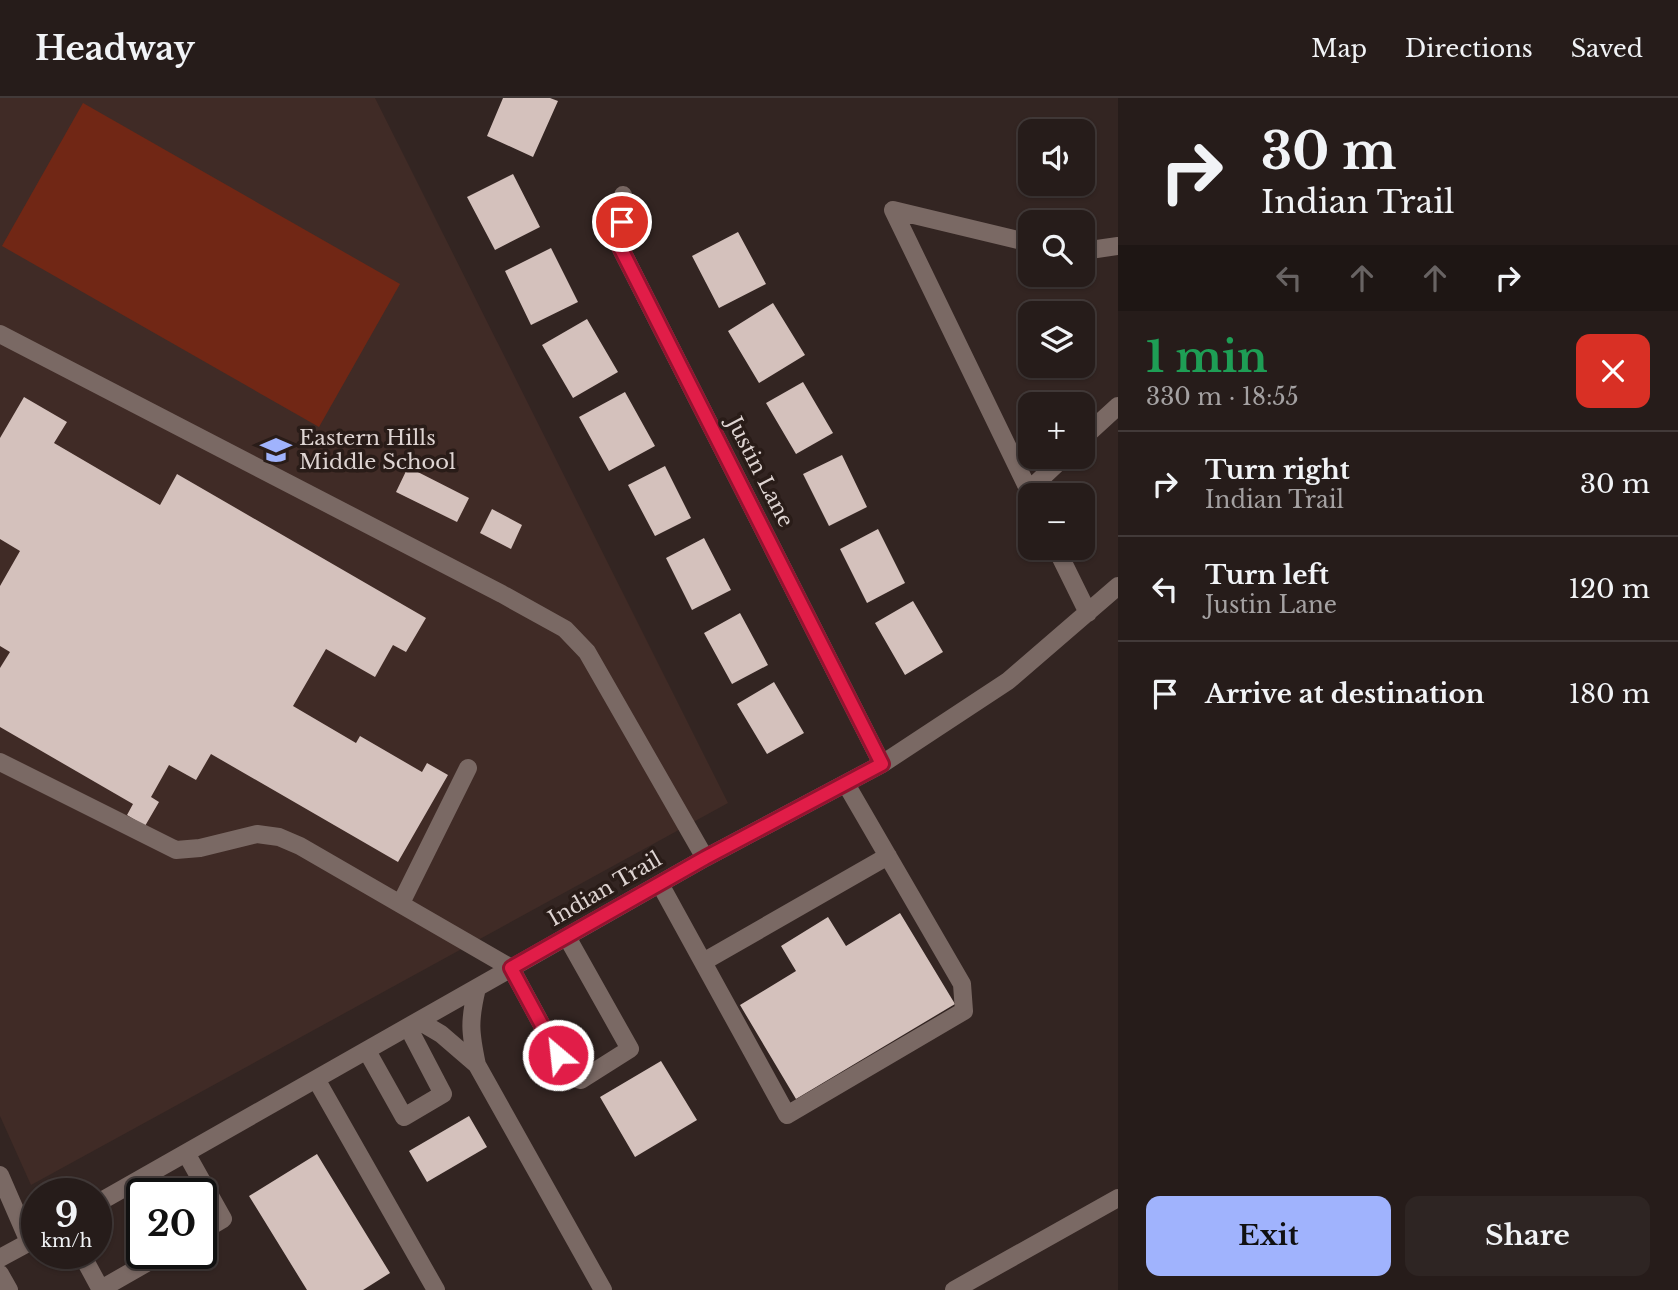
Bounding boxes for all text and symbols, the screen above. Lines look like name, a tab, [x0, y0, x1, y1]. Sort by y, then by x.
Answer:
text: Headway	[35, 28, 195, 69]
text: Map	[1311, 34, 1367, 63]
text: Directions	[1405, 34, 1533, 63]
text: Saved	[1571, 34, 1643, 63]
map controls	[1018, 119, 1095, 560]
button: sound	[1018, 119, 1095, 196]
text: 30 m	[1261, 121, 1396, 182]
icon: right	[1146, 126, 1237, 217]
text: Indian Trail	[1261, 182, 1455, 222]
pin	[592, 192, 652, 252]
icon: arrive	[603, 203, 641, 241]
button: search	[1018, 210, 1095, 287]
icon: left	[1270, 259, 1308, 297]
icon: ahead	[1343, 259, 1381, 297]
icon: ahead	[1416, 259, 1454, 297]
icon: right	[1489, 259, 1527, 297]
button: layers	[1018, 301, 1095, 378]
text: 1 min	[1146, 331, 1268, 383]
button: close	[1576, 334, 1650, 408]
text: 330 m · 18:55	[1146, 383, 1299, 411]
button: +	[1018, 392, 1095, 469]
street label: Justin Lane	[720, 410, 799, 532]
place label: Eastern Hills Middle School	[299, 425, 456, 475]
school or university icon: Eastern Hills Middle School	[259, 433, 293, 467]
text: Turn right	[1205, 454, 1350, 486]
icon: right	[1146, 465, 1184, 503]
text: 30 m	[1580, 468, 1650, 500]
button: −	[1018, 483, 1095, 560]
text: Indian Trail	[1205, 486, 1344, 514]
text: Turn left	[1205, 559, 1329, 591]
icon: left	[1146, 570, 1184, 608]
text: 120 m	[1568, 573, 1650, 605]
text: Justin Lane	[1205, 591, 1337, 619]
icon: arrive	[1146, 675, 1184, 713]
text: Arrive at destination	[1205, 678, 1485, 710]
text: 180 m	[1569, 678, 1650, 710]
street label: Indian Trail	[544, 846, 667, 932]
position arrow	[521, 1018, 595, 1092]
speed limit sign: 20	[126, 1178, 217, 1269]
text: 9	[55, 1193, 78, 1236]
button: Exit	[1146, 1196, 1391, 1276]
button: Share	[1405, 1196, 1650, 1276]
text: km/h	[41, 1230, 92, 1252]

